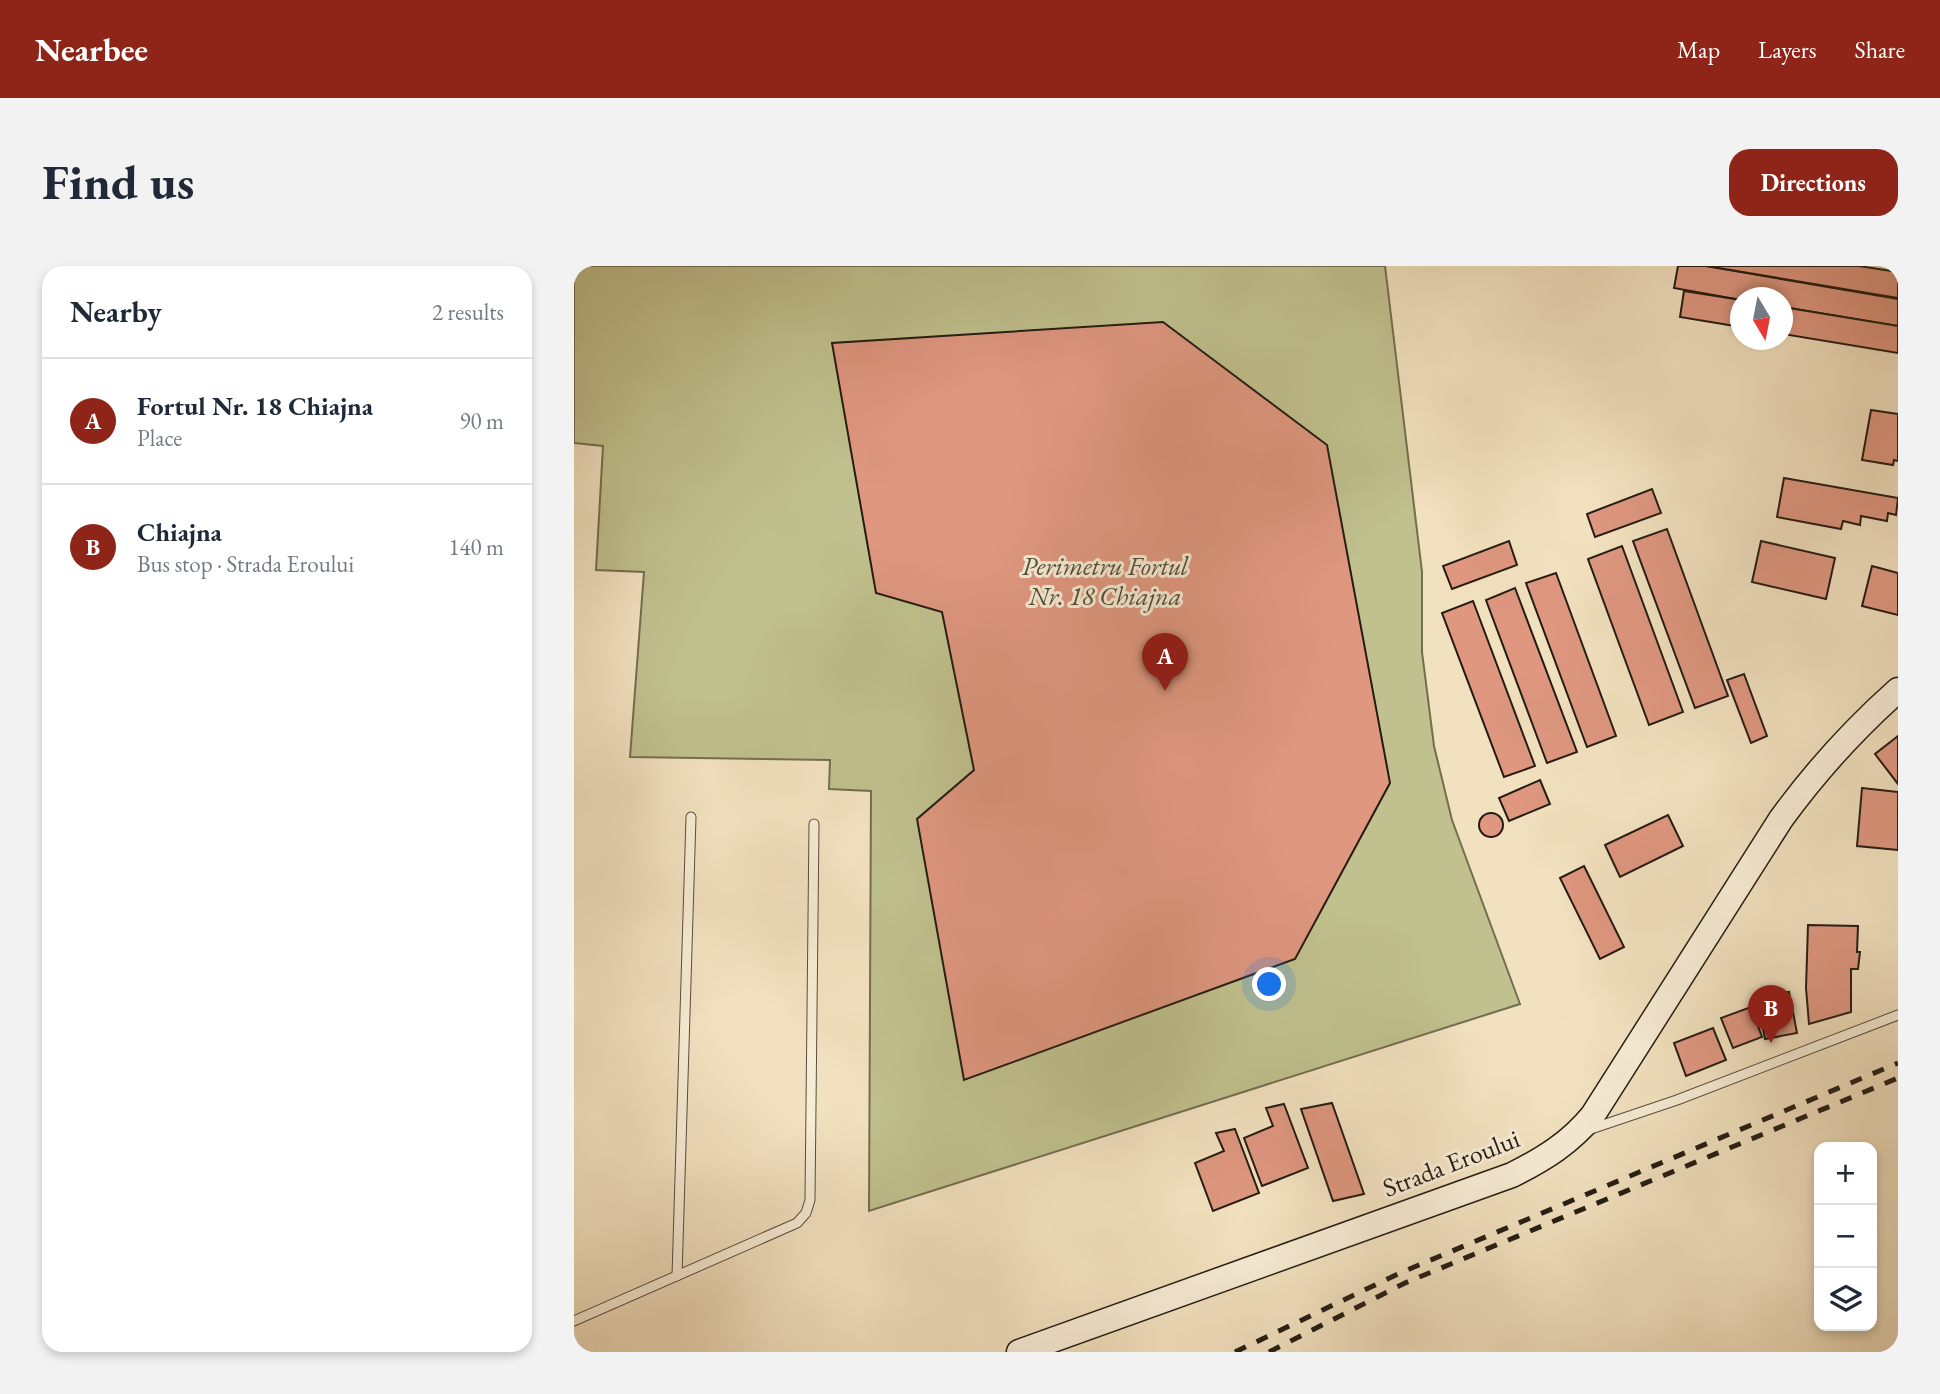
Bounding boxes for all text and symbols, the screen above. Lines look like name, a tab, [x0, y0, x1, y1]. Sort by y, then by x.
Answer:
text: Nearbee	[35, 28, 148, 71]
text: Map	[1677, 34, 1720, 65]
text: Layers	[1758, 34, 1817, 65]
text: Share	[1855, 34, 1905, 65]
button: Directions	[1729, 149, 1898, 216]
text: Find us	[42, 150, 194, 214]
north arrow	[1730, 287, 1793, 350]
text: Nearby	[70, 292, 162, 331]
text: 2 results	[432, 297, 504, 327]
text: Fortul Nr. 18 Chiajna	[137, 389, 373, 423]
text: A	[85, 406, 101, 436]
text: 90 m	[459, 406, 504, 436]
text: Place	[137, 423, 182, 453]
text: Chiajna	[137, 515, 222, 549]
text: B	[86, 532, 100, 562]
text: 140 m	[448, 532, 504, 562]
text: Bus stop · Strada Eroului	[137, 549, 354, 579]
park label: Perimetru Fortul Nr. 18 Chiajna	[1022, 549, 1189, 613]
pin: A	[1142, 633, 1188, 691]
your location	[1252, 967, 1286, 1001]
pin: B	[1748, 985, 1794, 1043]
street label: Strada Eroului	[1378, 1121, 1524, 1205]
map controls	[1814, 1142, 1877, 1331]
button: +	[1814, 1142, 1877, 1205]
button: −	[1814, 1205, 1877, 1268]
button: layers	[1814, 1268, 1877, 1331]

